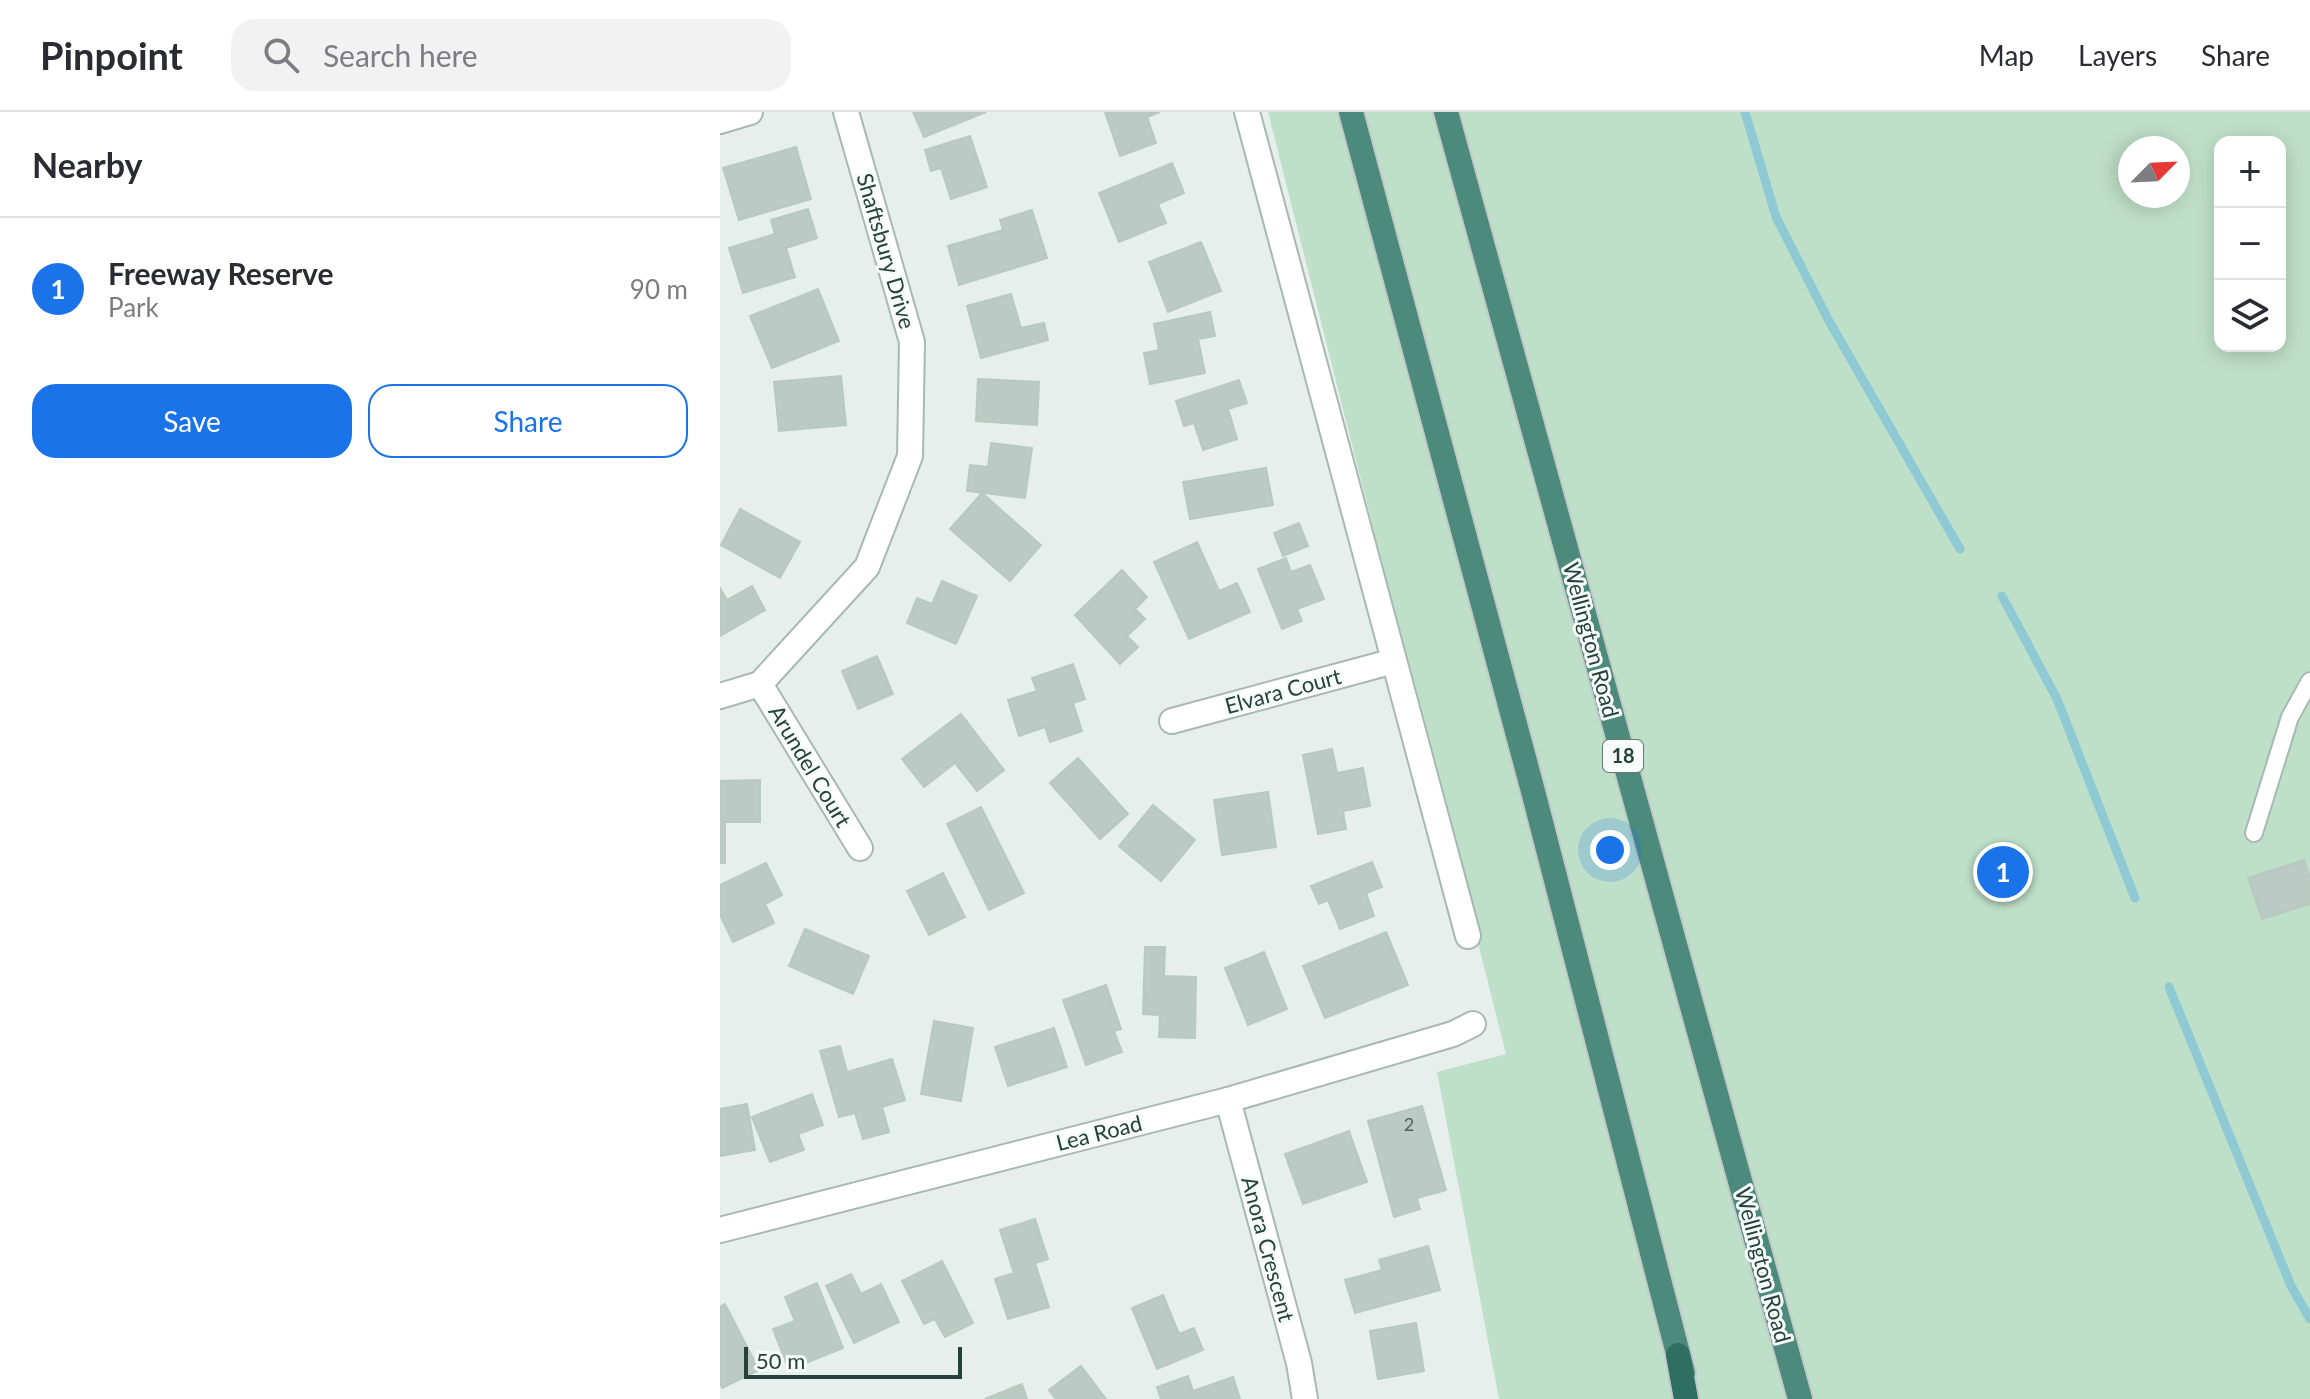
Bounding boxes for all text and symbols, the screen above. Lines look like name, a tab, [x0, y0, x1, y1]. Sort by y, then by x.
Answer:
search box	[231, 19, 791, 91]
text: Pinpoint	[40, 32, 183, 78]
icon: search	[259, 33, 303, 77]
text: Search here	[323, 37, 478, 73]
text: Map	[1979, 38, 2034, 72]
text: Layers	[2078, 38, 2157, 72]
text: Share	[2201, 38, 2270, 72]
north arrow	[2118, 136, 2190, 208]
map controls	[2214, 136, 2286, 352]
button: +	[2214, 136, 2286, 208]
text: Nearby	[32, 144, 143, 185]
street label: Shaftsbury Drive	[851, 170, 922, 332]
button: −	[2214, 208, 2286, 280]
text: Freeway Reserve	[108, 255, 333, 291]
text: 1	[50, 273, 66, 305]
text: 90 m	[630, 273, 688, 305]
button: layers	[2214, 280, 2286, 352]
text: Park	[108, 291, 159, 323]
button: Save	[32, 384, 352, 458]
button: Share	[368, 384, 688, 458]
street label: Wellington Road	[1558, 559, 1625, 720]
street label: Elvara Court	[1222, 662, 1344, 719]
street label: Arundel Court	[764, 700, 857, 832]
road number: 18	[1603, 740, 1643, 772]
your location	[1590, 830, 1630, 870]
pin: 1	[1977, 842, 2029, 902]
street label: Lea Road	[1053, 1109, 1145, 1156]
house number: 2	[1404, 1113, 1414, 1135]
street label: Anora Crescent	[1236, 1173, 1301, 1325]
street label: Wellington Road	[1730, 1184, 1797, 1345]
scale bar	[744, 1343, 962, 1379]
text: 50 m	[756, 1347, 805, 1374]

